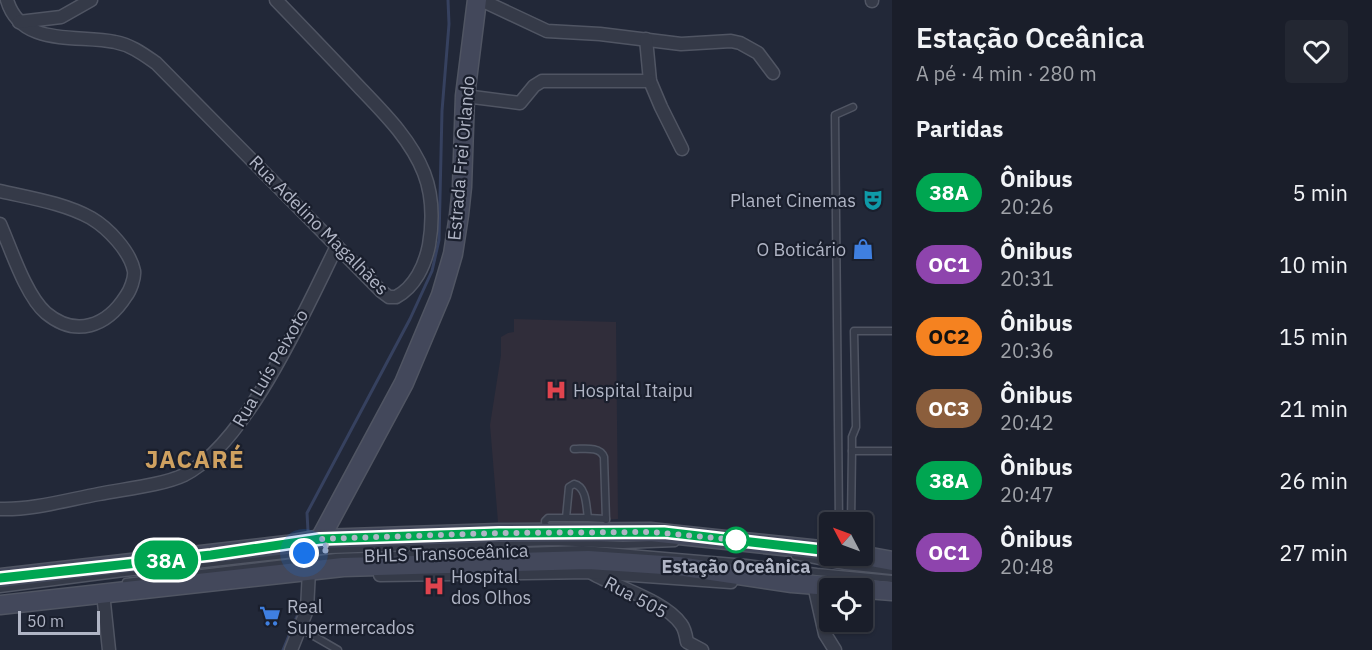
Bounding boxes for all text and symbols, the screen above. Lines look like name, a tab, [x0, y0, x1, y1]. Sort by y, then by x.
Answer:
text: Estação Oceânica	[916, 19, 1145, 56]
button: heart	[1285, 20, 1348, 83]
text: A pé · 4 min · 280 m	[916, 60, 1097, 87]
street label: Estrada Frei Orlando	[442, 75, 480, 241]
text: Partidas	[916, 114, 1003, 143]
street label: Rua Adelino Magalhães	[244, 150, 394, 300]
text: Ônibus	[1000, 164, 1073, 193]
text: 38A	[929, 178, 969, 206]
text: 5 min	[1292, 178, 1348, 207]
theatre icon: Planet Cinemas	[861, 188, 885, 212]
place label: Planet Cinemas	[730, 189, 856, 212]
text: 20:26	[1000, 193, 1054, 220]
text: Ônibus	[1000, 236, 1073, 265]
shop icon: O Boticário	[851, 237, 875, 261]
place label: O Boticário	[757, 238, 846, 261]
text: OC1	[928, 250, 970, 278]
text: 10 min	[1279, 250, 1348, 279]
text: 20:31	[1000, 265, 1054, 292]
street label: Rua Luís Peixoto	[227, 305, 313, 431]
text: Ônibus	[1000, 308, 1073, 337]
text: OC2	[928, 322, 970, 350]
text: 15 min	[1279, 322, 1348, 351]
text: 20:36	[1000, 337, 1054, 364]
hospital icon: Hospital Itaipu	[544, 378, 568, 402]
place label: Hospital Itaipu	[573, 379, 693, 402]
text: Ônibus	[1000, 380, 1073, 409]
text: OC3	[928, 394, 970, 422]
text: 21 min	[1279, 394, 1348, 423]
text: 20:42	[1000, 409, 1054, 436]
district label: JACARÉ	[145, 443, 245, 475]
text: Ônibus	[1000, 452, 1073, 481]
text: 38A	[929, 466, 969, 494]
text: 26 min	[1279, 466, 1348, 495]
text: 20:47	[1000, 481, 1054, 508]
north arrow	[819, 512, 873, 566]
map controls	[819, 512, 873, 632]
text: Ônibus	[1000, 524, 1073, 553]
marker: Estação Oceânica	[723, 527, 749, 553]
your location	[289, 538, 319, 568]
text: OC1	[928, 538, 970, 566]
text: 27 min	[1279, 538, 1348, 567]
street label: BHLS Transoceânica	[363, 539, 529, 567]
line badge: 38A	[132, 540, 201, 580]
text: 38A	[146, 546, 186, 574]
text: 20:48	[1000, 553, 1054, 580]
place label: Estação Oceânica	[662, 555, 810, 578]
place label: Hospital dos Olhos	[451, 565, 531, 609]
street label: Rua 505	[601, 571, 671, 623]
hospital icon: Hospital dos Olhos	[422, 574, 446, 598]
button: locate	[819, 578, 873, 632]
place label: Real Supermercados	[287, 595, 415, 639]
supermarket icon: Real Supermercados	[258, 604, 282, 628]
scale bar	[18, 608, 100, 636]
text: 50 m	[27, 611, 64, 631]

